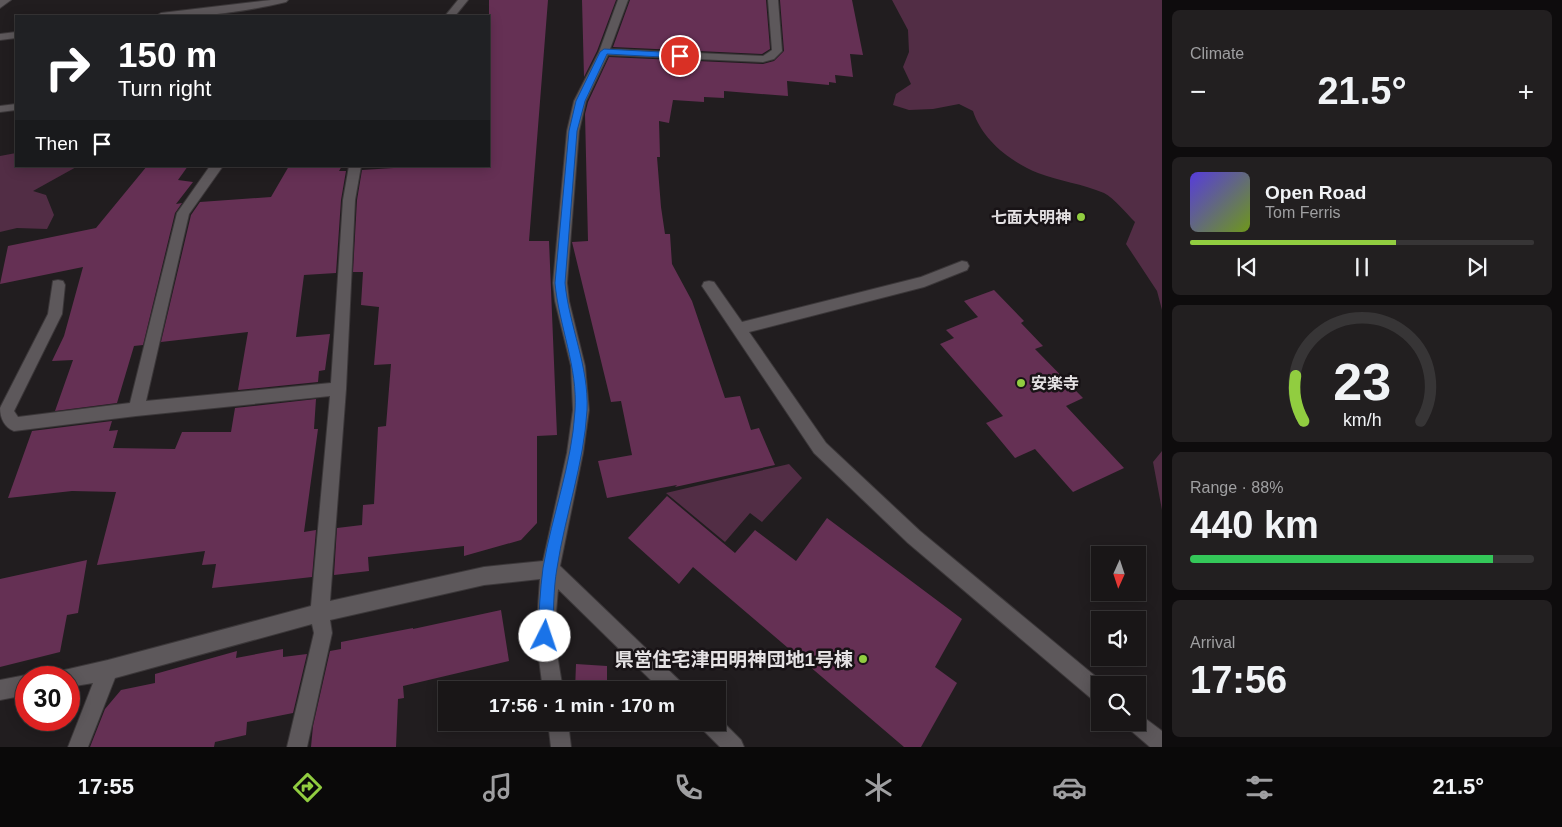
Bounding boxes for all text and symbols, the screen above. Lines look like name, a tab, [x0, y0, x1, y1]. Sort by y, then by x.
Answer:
icon: right	[35, 35, 100, 100]
text: 150 m	[118, 35, 217, 74]
pin	[659, 35, 701, 77]
icon: arrive	[666, 42, 694, 70]
text: Climate	[1190, 45, 1244, 62]
text: 21.5°	[1317, 70, 1407, 112]
text: Turn right	[118, 76, 211, 101]
text: −	[1190, 76, 1206, 107]
text: +	[1518, 76, 1534, 107]
icon: arrive	[88, 130, 116, 158]
text: Then	[35, 133, 78, 154]
text: Open Road	[1265, 182, 1366, 203]
text: Tom Ferris	[1265, 204, 1341, 221]
place label: 七面大明神	[991, 208, 1071, 226]
marker: 七面大明神	[1075, 211, 1087, 223]
icon: previous	[1233, 253, 1261, 281]
icon: pause	[1348, 253, 1376, 281]
icon: next	[1463, 253, 1491, 281]
text: 23	[1333, 353, 1391, 411]
place label: 安楽寺	[1031, 375, 1079, 392]
marker: 安楽寺	[1015, 377, 1027, 389]
text: km/h	[1343, 410, 1381, 430]
text: Range · 88%	[1190, 479, 1283, 496]
text: 440 km	[1190, 504, 1319, 546]
north arrow	[1091, 546, 1146, 601]
map controls	[1091, 546, 1146, 731]
position arrow	[518, 609, 570, 661]
button: sound	[1091, 611, 1146, 666]
text: Arrival	[1190, 634, 1235, 651]
place label: 県営住宅津田明神団地1号棟	[614, 649, 853, 670]
marker: 県営住宅津田明神団地1号棟	[857, 653, 869, 665]
text: 17:56	[1190, 659, 1287, 701]
speed limit sign: 30	[15, 666, 80, 731]
button: search	[1091, 676, 1146, 731]
text: 17:56 · 1 min · 170 m	[489, 695, 675, 716]
icon: directions	[290, 770, 325, 805]
icon: music	[480, 770, 515, 805]
icon: phone	[671, 770, 706, 805]
icon: climate	[861, 770, 896, 805]
icon: car	[1052, 770, 1087, 805]
icon: filters	[1242, 770, 1277, 805]
text: 17:55	[78, 774, 134, 799]
text: 21.5°	[1433, 774, 1484, 799]

